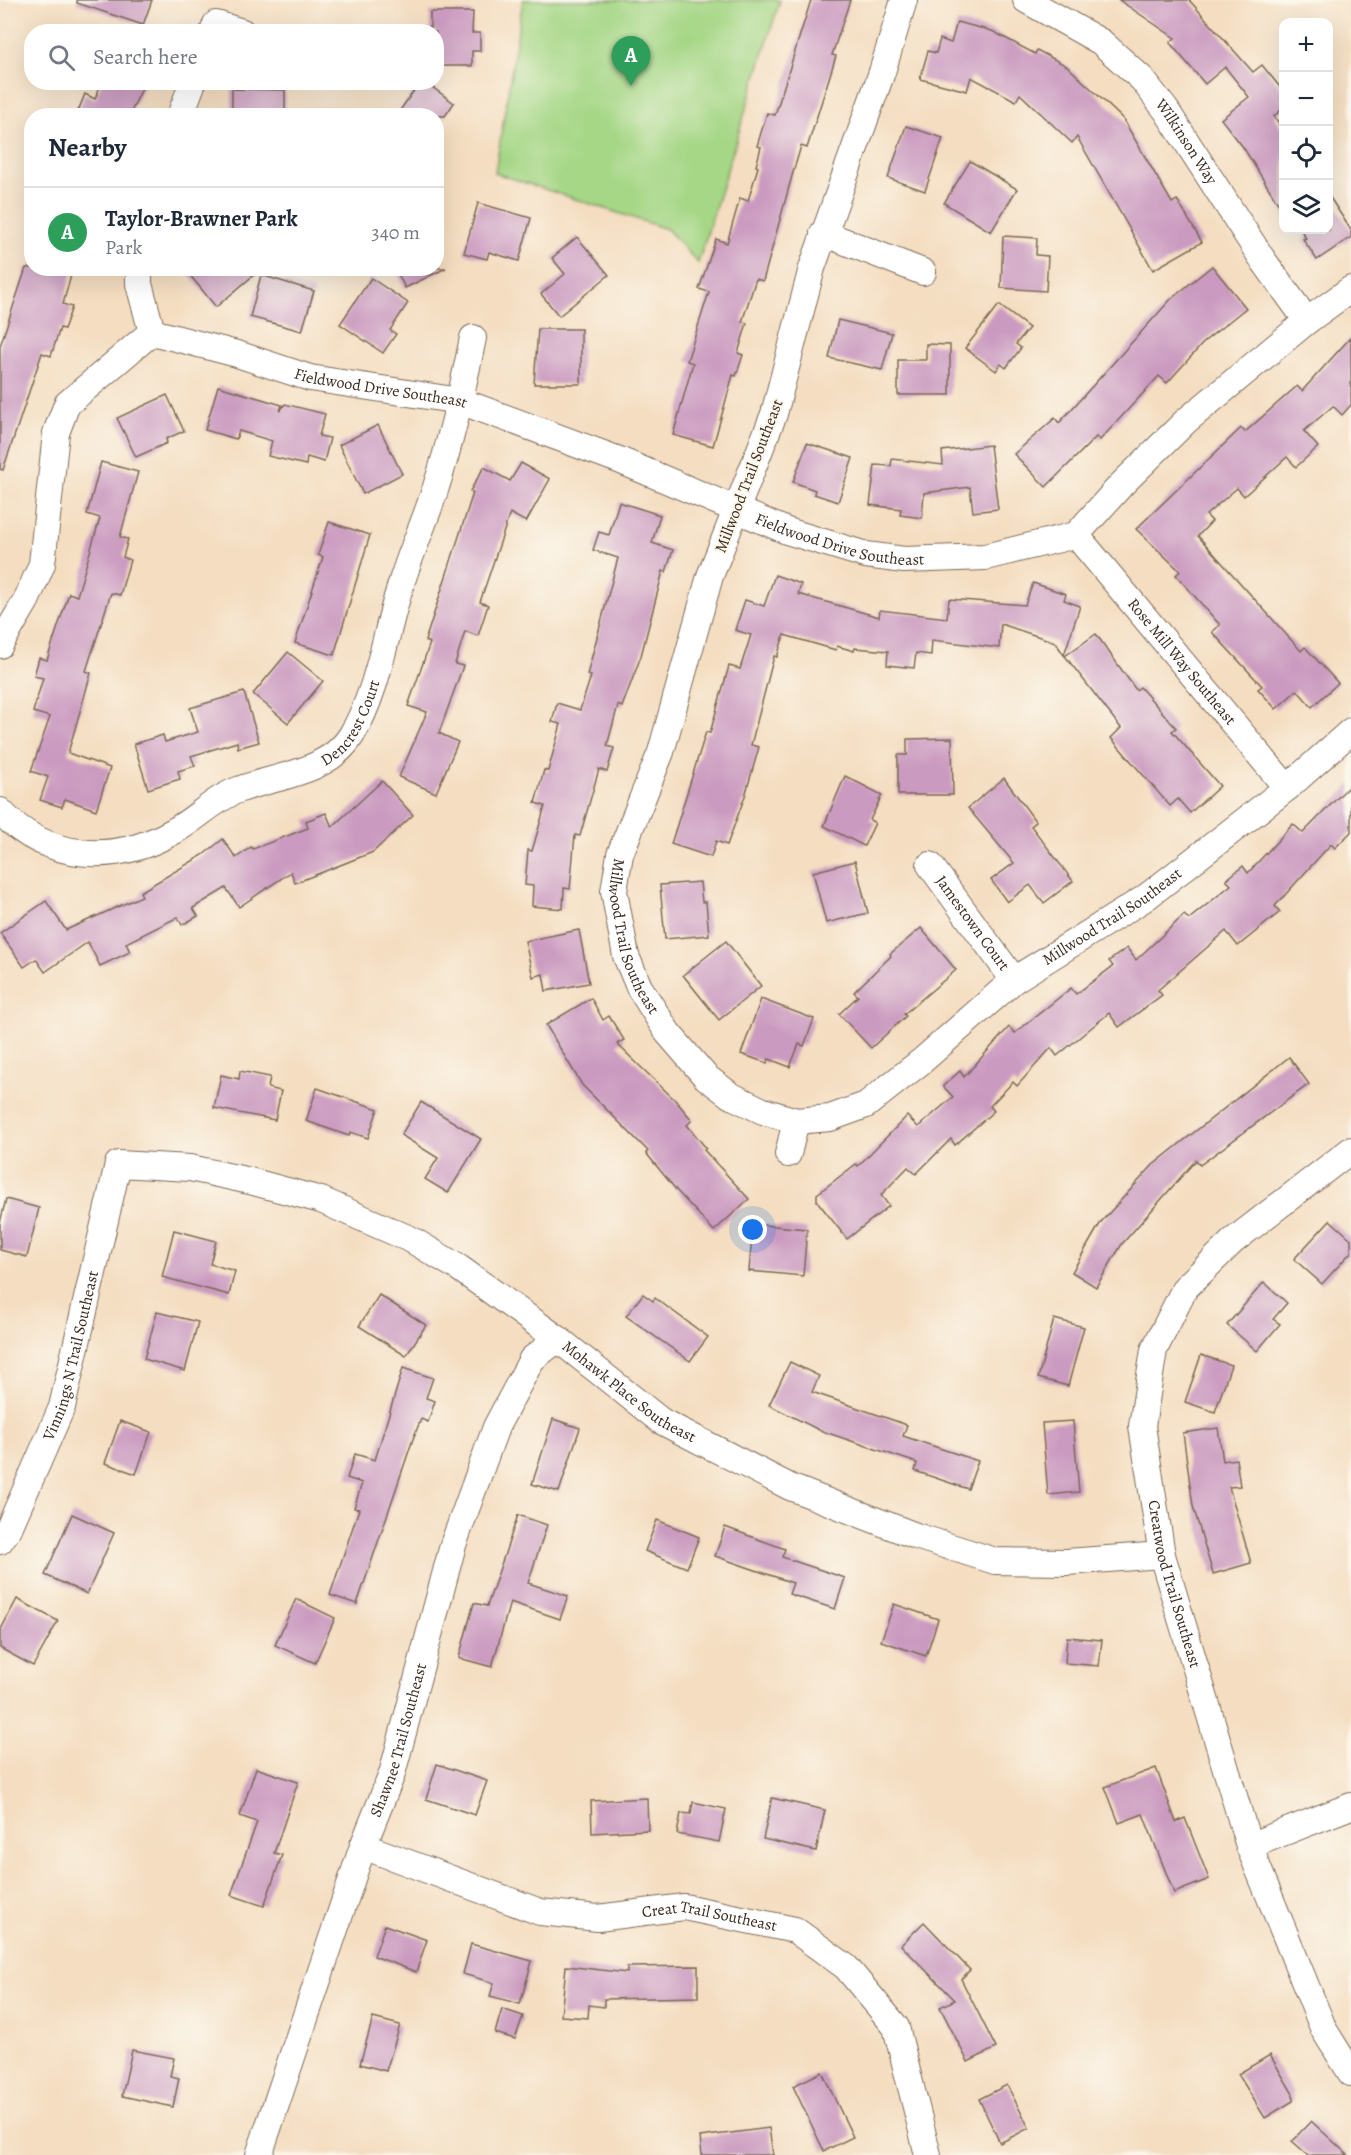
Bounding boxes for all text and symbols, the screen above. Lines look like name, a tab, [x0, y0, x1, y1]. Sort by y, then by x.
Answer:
map controls	[1279, 18, 1333, 234]
button: +	[1279, 18, 1333, 72]
search box	[24, 24, 444, 90]
pin: A	[612, 36, 650, 86]
icon: search	[45, 41, 78, 74]
text: Search here	[93, 42, 198, 72]
button: −	[1279, 72, 1333, 126]
street label: Wilkinson Way	[1150, 93, 1223, 190]
button: locate	[1279, 126, 1333, 180]
text: Nearby	[48, 130, 127, 165]
button: layers	[1279, 180, 1333, 234]
text: Taylor-Brawner Park	[105, 204, 298, 234]
text: A	[61, 219, 74, 246]
text: 340 m	[371, 219, 420, 246]
text: Park	[105, 234, 143, 261]
street label: Fieldwood Drive Southeast	[291, 363, 470, 414]
street label: Millwood Trail Southeast	[710, 396, 788, 556]
street label: Fieldwood Drive Southeast	[752, 508, 925, 571]
street label: Rose Mill Way Southeast	[1122, 594, 1241, 730]
street label: Dencrest Court	[317, 677, 385, 771]
street label: Millwood Trail Southeast	[602, 857, 664, 1018]
street label: Millwood Trail Southeast	[1038, 863, 1186, 971]
street label: Jamestown Court	[930, 871, 1015, 975]
your location	[738, 1215, 767, 1244]
street label: Vinnings N Trail Southeast	[37, 1268, 104, 1445]
street label: Mohawk Place Southeast	[557, 1335, 700, 1448]
street label: Creatwood Trail Southeast	[1143, 1499, 1206, 1671]
street label: Shawnee Trail Southeast	[365, 1661, 432, 1820]
street label: Creat Trail Southeast	[641, 1895, 779, 1937]

